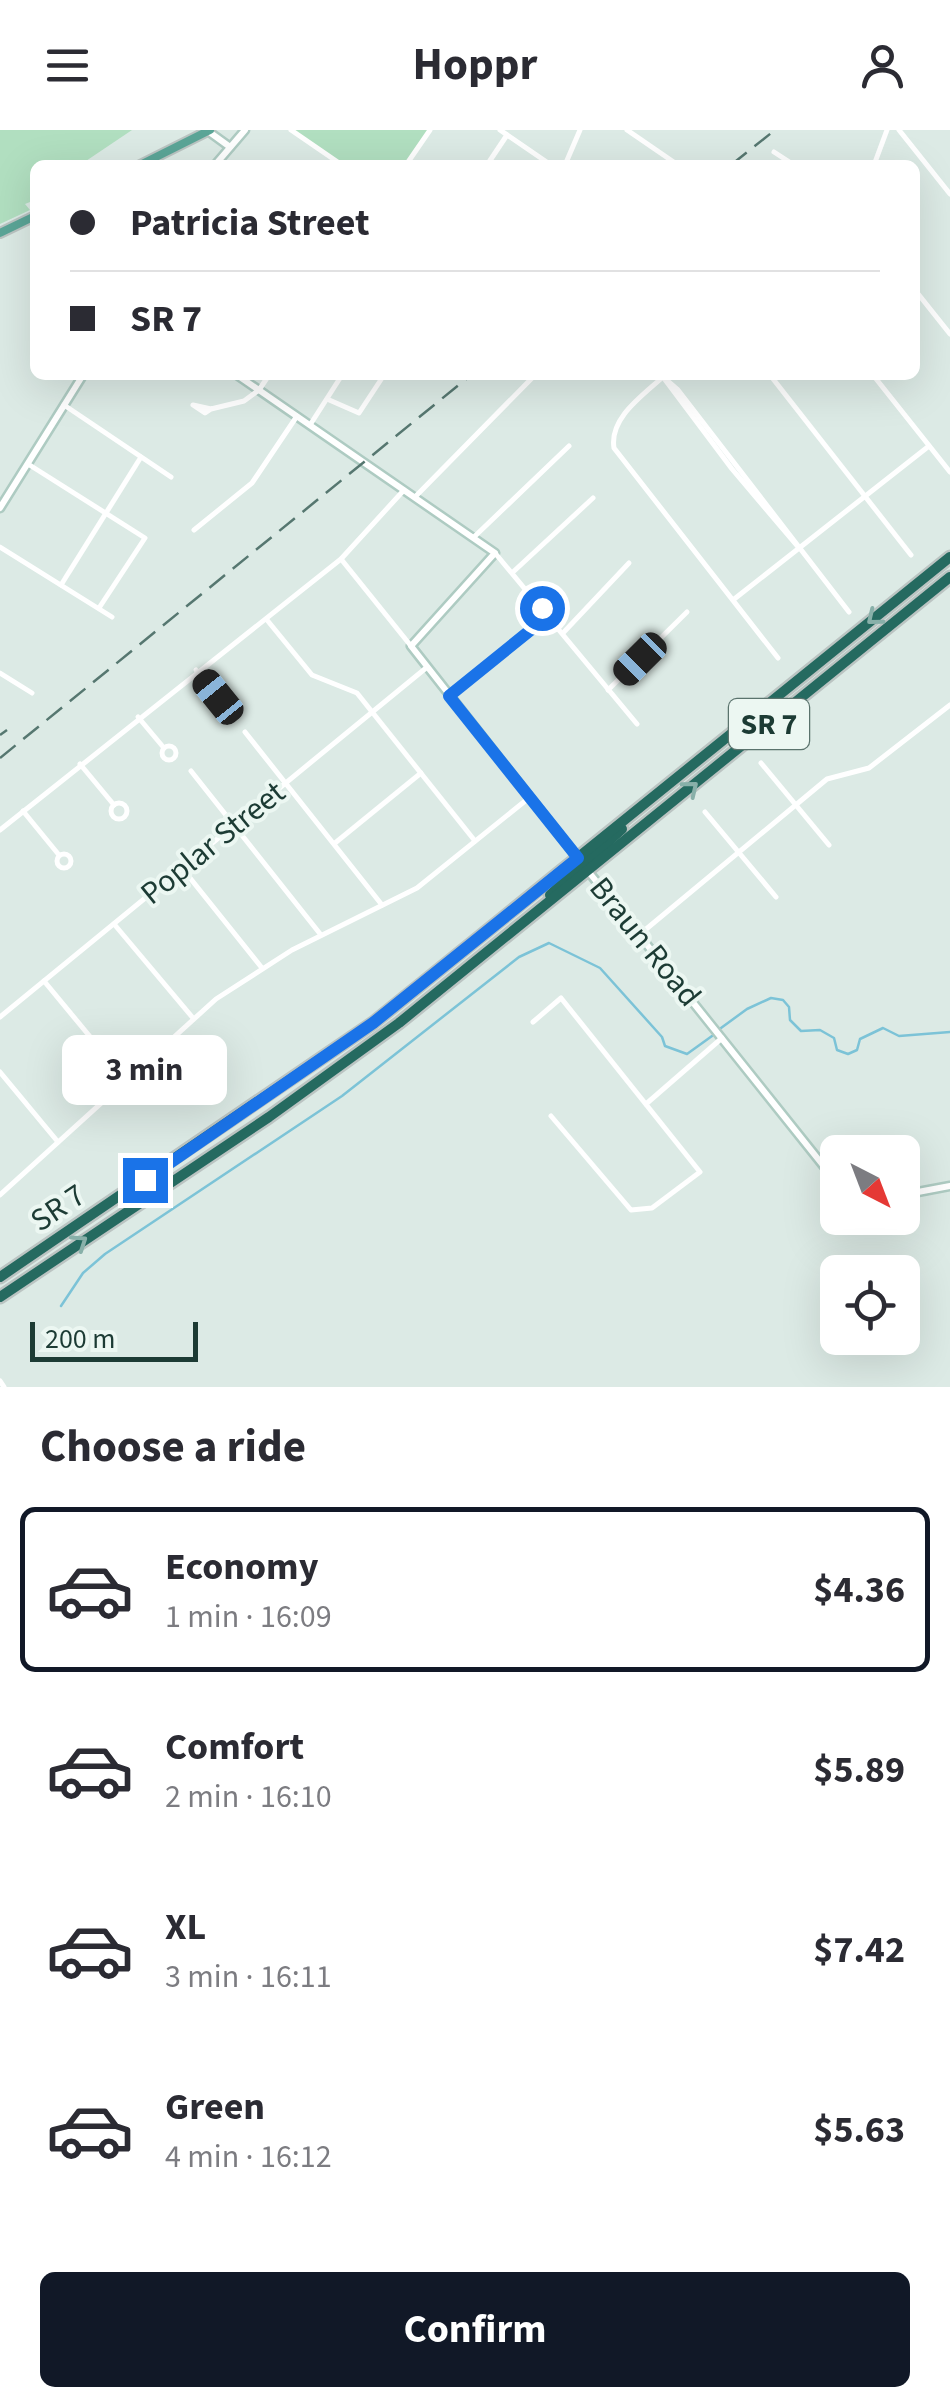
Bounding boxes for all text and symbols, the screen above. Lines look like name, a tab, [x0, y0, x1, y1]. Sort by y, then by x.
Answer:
text: Hoppr	[413, 33, 537, 97]
icon: menu	[40, 38, 95, 93]
icon: person	[855, 38, 910, 93]
text: Patricia Street	[130, 196, 370, 250]
text: SR 7	[130, 292, 202, 346]
route start	[520, 586, 565, 631]
one-way arrow	[868, 606, 886, 624]
car	[608, 627, 672, 691]
car	[187, 664, 249, 730]
road number: SR 7	[729, 699, 809, 749]
street label: Poplar Street	[131, 770, 295, 916]
one-way arrow	[680, 782, 698, 800]
street label: Braun Road	[578, 867, 712, 1017]
callout: 3 min	[62, 1035, 228, 1105]
text: 3 min	[106, 1047, 183, 1093]
north arrow	[820, 1135, 920, 1235]
map controls	[820, 1135, 920, 1355]
route end	[123, 1158, 168, 1203]
street label: SR 7	[21, 1173, 95, 1243]
one-way arrow	[69, 1236, 88, 1254]
button: locate	[820, 1255, 920, 1355]
scale bar	[30, 1317, 198, 1362]
text: 200 m	[45, 1319, 116, 1359]
text: Choose a ride	[40, 1415, 306, 1479]
text: Economy	[165, 1540, 318, 1594]
icon: car	[45, 1545, 135, 1635]
text: $4.36	[813, 1563, 905, 1617]
text: 1 min · 16:09	[165, 1594, 332, 1640]
text: Comfort	[165, 1720, 304, 1774]
icon: car	[45, 1725, 135, 1815]
text: $5.89	[813, 1743, 905, 1797]
text: 2 min · 16:10	[165, 1774, 332, 1820]
text: XL	[165, 1900, 206, 1954]
icon: car	[45, 1905, 135, 1995]
text: $7.42	[813, 1923, 905, 1977]
text: 3 min · 16:11	[165, 1954, 332, 2000]
text: Green	[165, 2080, 265, 2134]
icon: car	[45, 2085, 135, 2175]
text: $5.63	[813, 2103, 905, 2157]
text: 4 min · 16:12	[165, 2134, 332, 2180]
button: Confirm	[40, 2272, 910, 2387]

